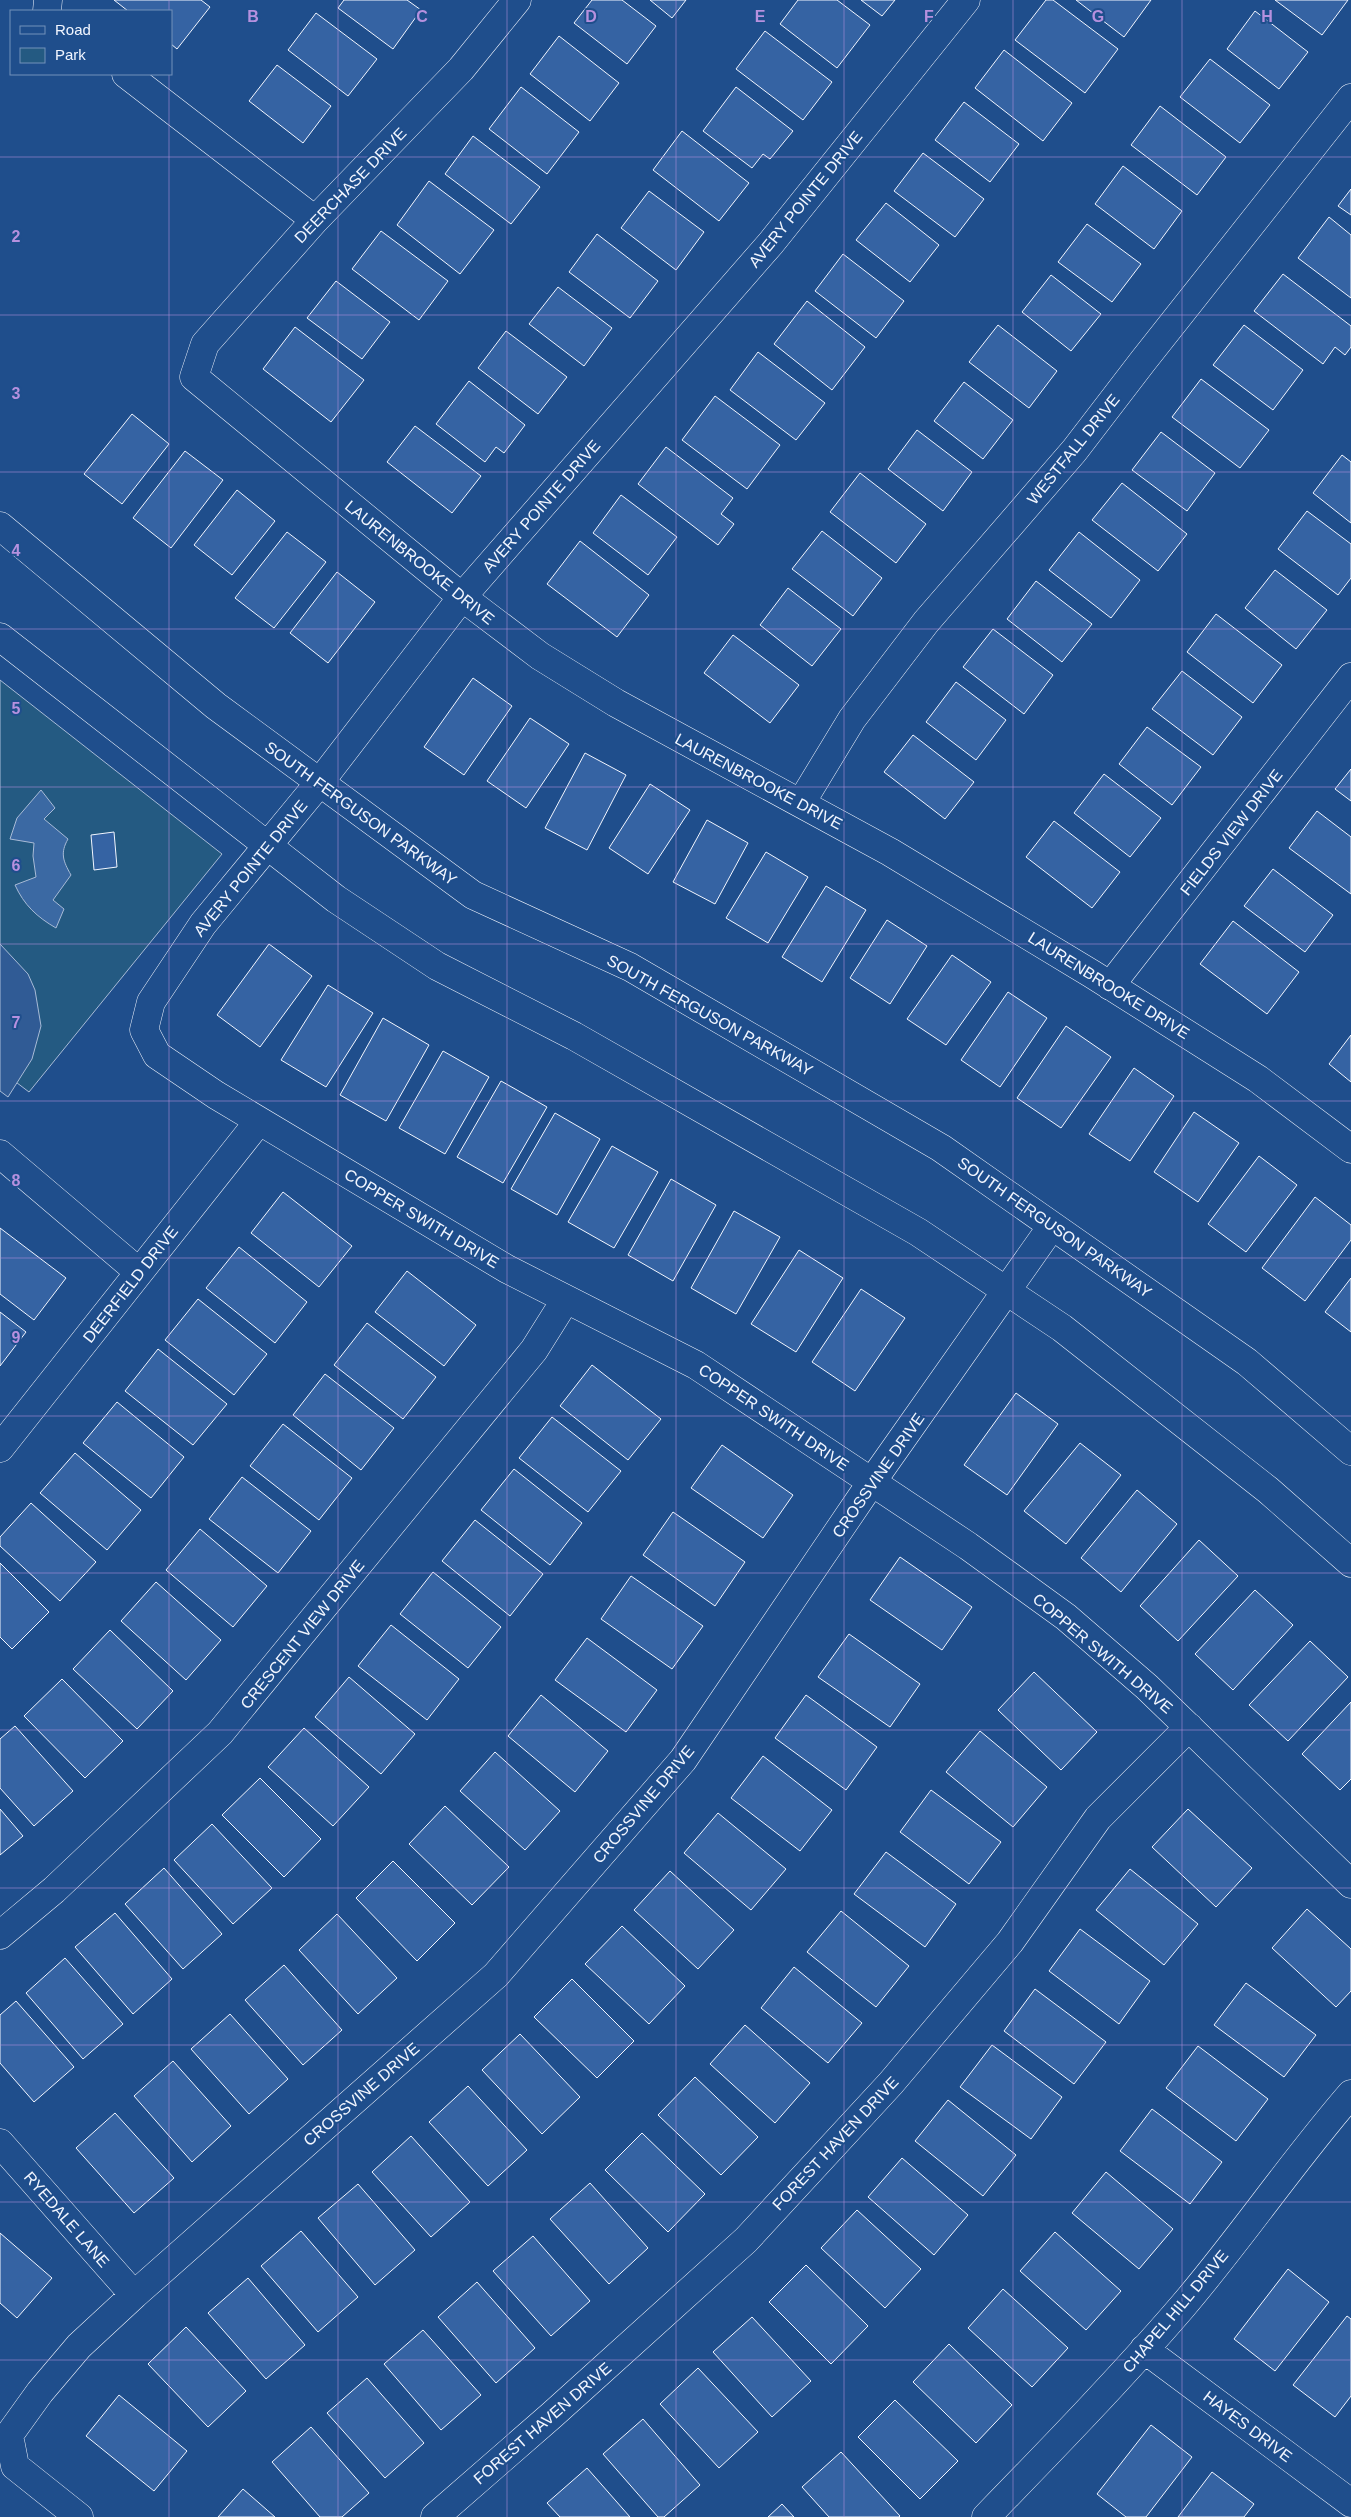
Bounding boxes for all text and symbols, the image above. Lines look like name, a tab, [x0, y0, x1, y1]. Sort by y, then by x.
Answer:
text: B	[247, 8, 259, 25]
text: C	[416, 8, 428, 25]
text: D	[585, 8, 597, 25]
text: E	[755, 8, 766, 25]
text: F	[924, 8, 934, 25]
text: G	[1092, 8, 1104, 25]
text: H	[1261, 8, 1273, 25]
legend	[10, 10, 172, 75]
text: Road	[55, 21, 91, 38]
text: Park	[55, 46, 86, 63]
street label: DEERCHASE DRIVE	[291, 124, 410, 246]
street label: AVERY POINTE DRIVE	[745, 128, 865, 271]
text: 2	[12, 228, 21, 245]
text: 3	[12, 385, 21, 402]
street label: WESTFALL DRIVE	[1024, 391, 1123, 508]
street label: AVERY POINTE DRIVE	[479, 437, 604, 576]
street label: LAURENBROOKE DRIVE	[342, 497, 498, 628]
text: 4	[12, 542, 21, 559]
text: 5	[12, 700, 21, 717]
street label: LAURENBROOKE DRIVE	[672, 730, 845, 833]
street label: SOUTH FERGUSON PARKWAY	[262, 738, 460, 889]
street label: FIELDS VIEW DRIVE	[1177, 766, 1286, 898]
street label: AVERY POINTE DRIVE	[190, 797, 310, 940]
text: 6	[12, 857, 21, 874]
street label: LAURENBROOKE DRIVE	[1025, 929, 1192, 1042]
street label: SOUTH FERGUSON PARKWAY	[604, 952, 816, 1079]
text: 7	[12, 1014, 21, 1031]
street label: SOUTH FERGUSON PARKWAY	[955, 1154, 1155, 1301]
street label: COPPER SWITH DRIVE	[342, 1166, 502, 1271]
text: 8	[12, 1172, 21, 1189]
street label: DEERFIELD DRIVE	[80, 1223, 181, 1346]
text: 9	[12, 1329, 21, 1346]
street label: COPPER SWITH DRIVE	[696, 1361, 852, 1474]
street label: CROSSVINE DRIVE	[829, 1410, 928, 1541]
street label: CRESCENT VIEW DRIVE	[237, 1557, 368, 1712]
street label: COPPER SWITH DRIVE	[1029, 1590, 1176, 1717]
street label: CROSSVINE DRIVE	[589, 1742, 697, 1866]
street label: CROSSVINE DRIVE	[300, 2040, 423, 2149]
street label: FOREST HAVEN DRIVE	[769, 2073, 902, 2214]
street label: RYEDALE LANE	[21, 2168, 113, 2270]
street label: CHAPEL HILL DRIVE	[1119, 2247, 1232, 2376]
street label: FOREST HAVEN DRIVE	[470, 2359, 614, 2488]
street label: HAYES DRIVE	[1200, 2388, 1295, 2465]

